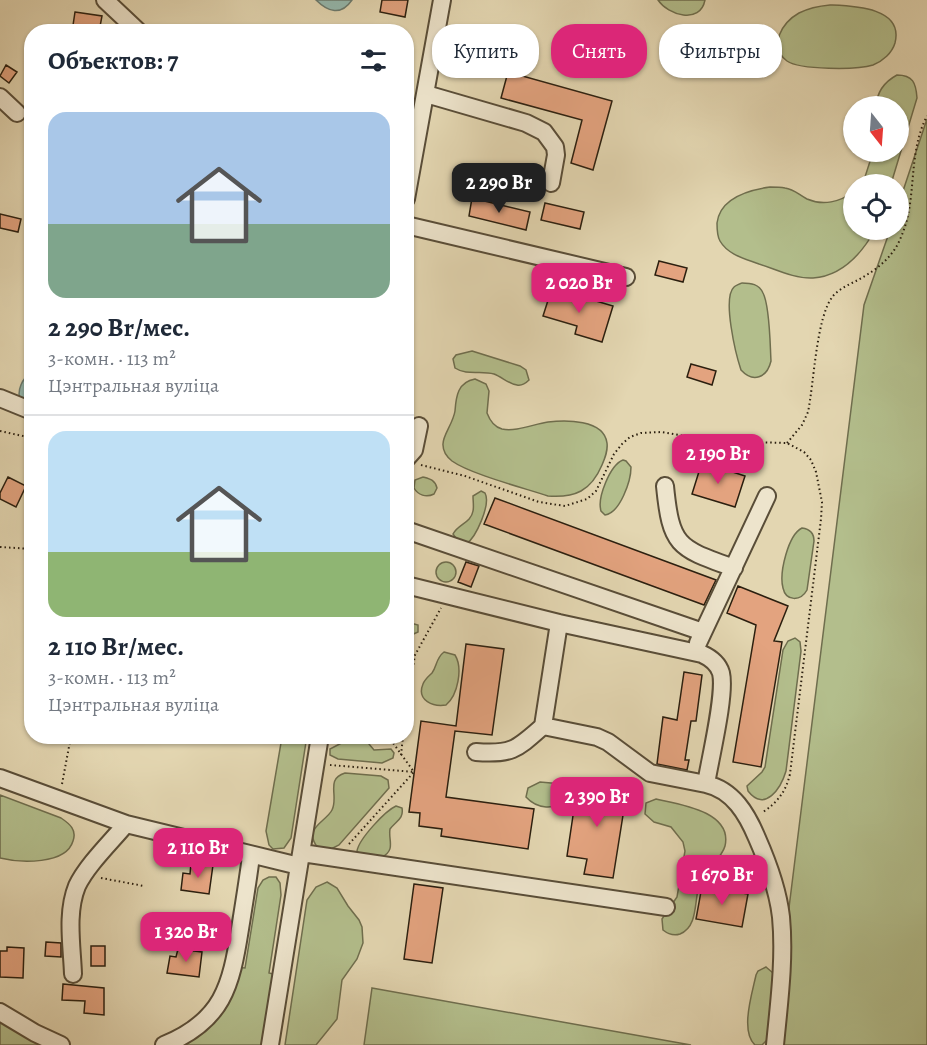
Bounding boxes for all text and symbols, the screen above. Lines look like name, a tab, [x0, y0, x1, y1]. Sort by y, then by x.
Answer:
chip: Купить	[432, 24, 539, 78]
chip: Снять	[551, 24, 647, 78]
chip: Фильтры	[659, 24, 782, 78]
text: Объектов: 7	[48, 43, 178, 78]
icon: filters	[357, 44, 390, 77]
north arrow	[843, 96, 909, 162]
map controls	[843, 96, 909, 240]
icon: home	[165, 151, 273, 259]
pin: 2 290 Br	[437, 163, 561, 214]
text: 2 290 Br	[466, 169, 532, 196]
button: locate	[843, 174, 909, 240]
pin: 2 020 Br	[517, 263, 641, 314]
text: 2 020 Br	[545, 269, 613, 296]
text: 2 290 Br/мес.	[48, 310, 190, 345]
text: 3-комн. · 113 m²	[48, 345, 176, 372]
text: Цэнтральная вуліца	[48, 372, 219, 399]
pin: 2 190 Br	[656, 434, 780, 485]
text: 2 190 Br	[686, 440, 750, 467]
icon: home	[165, 470, 273, 578]
text: 2 110 Br/мес.	[48, 629, 184, 664]
text: 3-комн. · 113 m²	[48, 664, 176, 691]
text: Цэнтральная вуліца	[48, 691, 219, 718]
pin: 2 390 Br	[535, 777, 659, 828]
text: 2 390 Br	[564, 783, 630, 810]
pin: 2 110 Br	[136, 828, 260, 879]
text: 2 110 Br	[167, 834, 229, 861]
pin: 1 670 Br	[660, 855, 784, 906]
text: 1 670 Br	[691, 861, 753, 888]
pin: 1 320 Br	[124, 912, 248, 963]
text: 1 320 Br	[154, 918, 218, 945]

